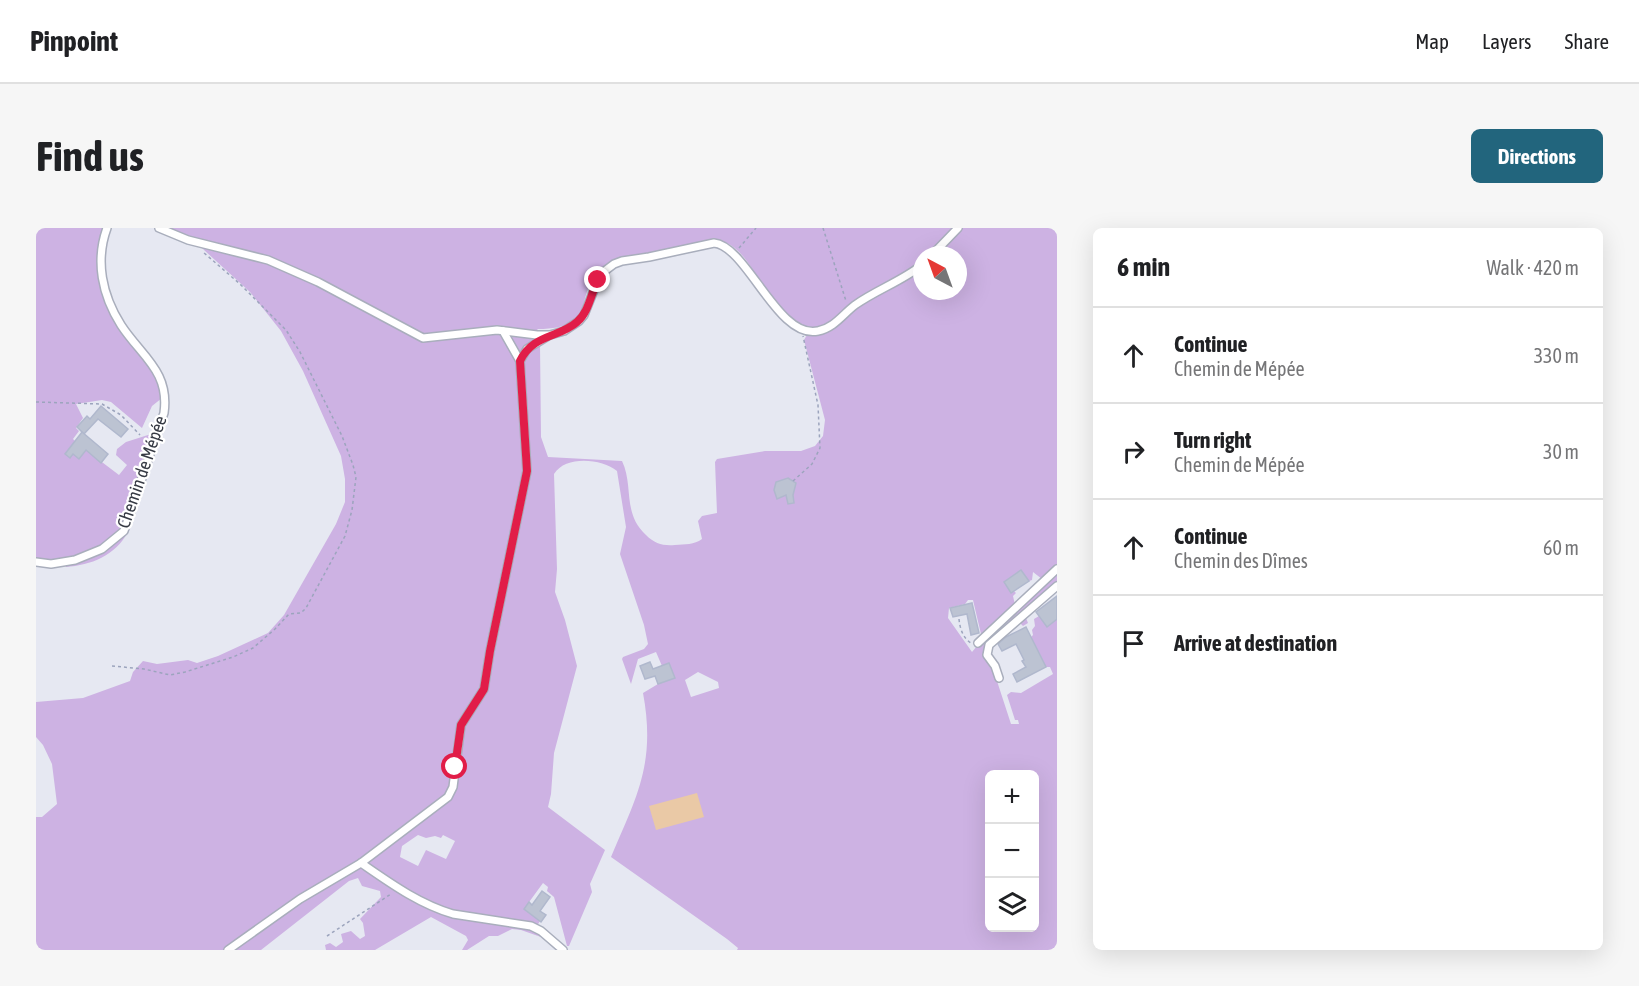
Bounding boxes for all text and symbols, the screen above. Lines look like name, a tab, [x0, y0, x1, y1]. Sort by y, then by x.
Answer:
text: Pinpoint	[30, 25, 118, 57]
text: Map	[1415, 29, 1449, 53]
text: Layers	[1482, 29, 1532, 53]
text: Share	[1565, 29, 1609, 53]
button: Directions	[1471, 129, 1603, 183]
text: Find us	[36, 132, 144, 180]
north arrow	[913, 246, 967, 300]
text: 6 min	[1117, 252, 1170, 282]
text: Walk · 420 m	[1487, 256, 1579, 279]
route end	[584, 266, 610, 292]
text: Continue	[1174, 331, 1248, 357]
icon: ahead	[1117, 339, 1150, 372]
text: 330 m	[1534, 344, 1579, 367]
text: Chemin de Mépée	[1174, 357, 1305, 380]
street label: Chemin de Mépée	[112, 413, 171, 531]
text: Turn right	[1174, 427, 1251, 453]
icon: right	[1117, 435, 1150, 468]
text: 30 m	[1543, 440, 1579, 463]
text: Chemin de Mépée	[1174, 453, 1305, 476]
text: Continue	[1174, 523, 1248, 549]
icon: ahead	[1117, 531, 1150, 564]
text: 60 m	[1543, 536, 1579, 559]
text: Chemin des Dîmes	[1174, 549, 1308, 572]
icon: arrive	[1117, 627, 1150, 660]
text: Arrive at destination	[1174, 630, 1337, 656]
route start	[441, 753, 467, 779]
map controls	[985, 770, 1039, 932]
button: +	[985, 770, 1039, 824]
button: −	[985, 824, 1039, 878]
button: layers	[985, 878, 1039, 932]

